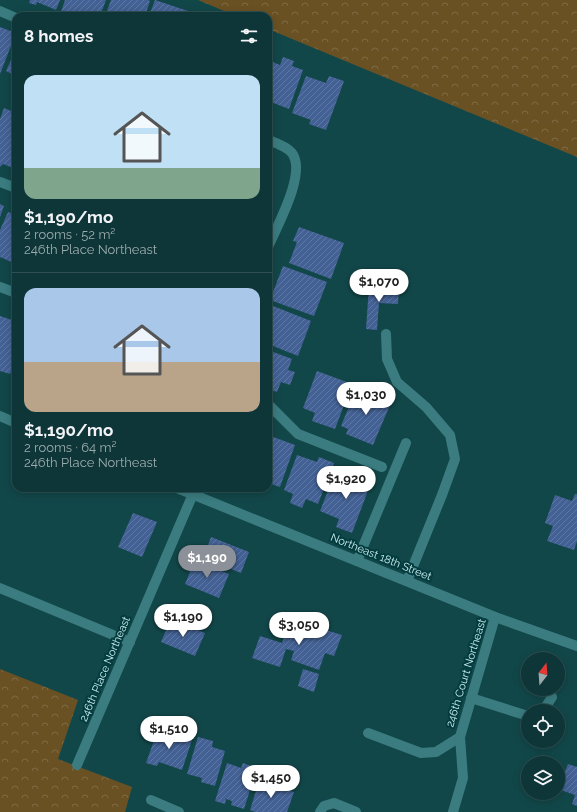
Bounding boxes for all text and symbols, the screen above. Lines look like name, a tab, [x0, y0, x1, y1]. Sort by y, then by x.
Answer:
icon: filters	[238, 25, 260, 47]
text: 8 homes	[24, 26, 93, 46]
icon: home	[106, 101, 178, 173]
text: $1,190/mo	[24, 207, 113, 227]
text: 2 rooms · 52 m²	[24, 227, 115, 242]
text: 246th Place Northeast	[24, 242, 157, 257]
pin: $1,070	[346, 269, 412, 303]
text: $1,070	[359, 274, 399, 289]
icon: home	[106, 314, 178, 386]
pin: $1,030	[333, 382, 399, 416]
text: $1,030	[346, 387, 386, 402]
text: $1,190/mo	[24, 420, 113, 440]
text: 2 rooms · 64 m²	[24, 440, 116, 455]
text: 246th Place Northeast	[24, 455, 157, 470]
pin: $1,920	[313, 466, 379, 500]
text: $1,920	[326, 471, 366, 486]
street label: Northeast 18th Street	[329, 531, 434, 583]
pin: $1,190	[174, 545, 240, 579]
text: $1,190	[187, 550, 227, 565]
pin: $1,190	[150, 604, 216, 638]
text: $1,190	[163, 609, 203, 624]
pin: $3,050	[266, 612, 332, 646]
street label: 246th Place Northeast	[77, 614, 133, 723]
text: $3,050	[278, 617, 320, 632]
street label: 246th Court Northeast	[443, 617, 489, 729]
north arrow	[521, 652, 565, 696]
map controls	[521, 652, 565, 800]
button: locate	[521, 704, 565, 748]
pin: $1,510	[136, 716, 202, 750]
text: $1,510	[149, 721, 189, 736]
button: layers	[521, 756, 565, 800]
pin: $1,450	[238, 765, 304, 799]
text: $1,450	[251, 770, 291, 785]

